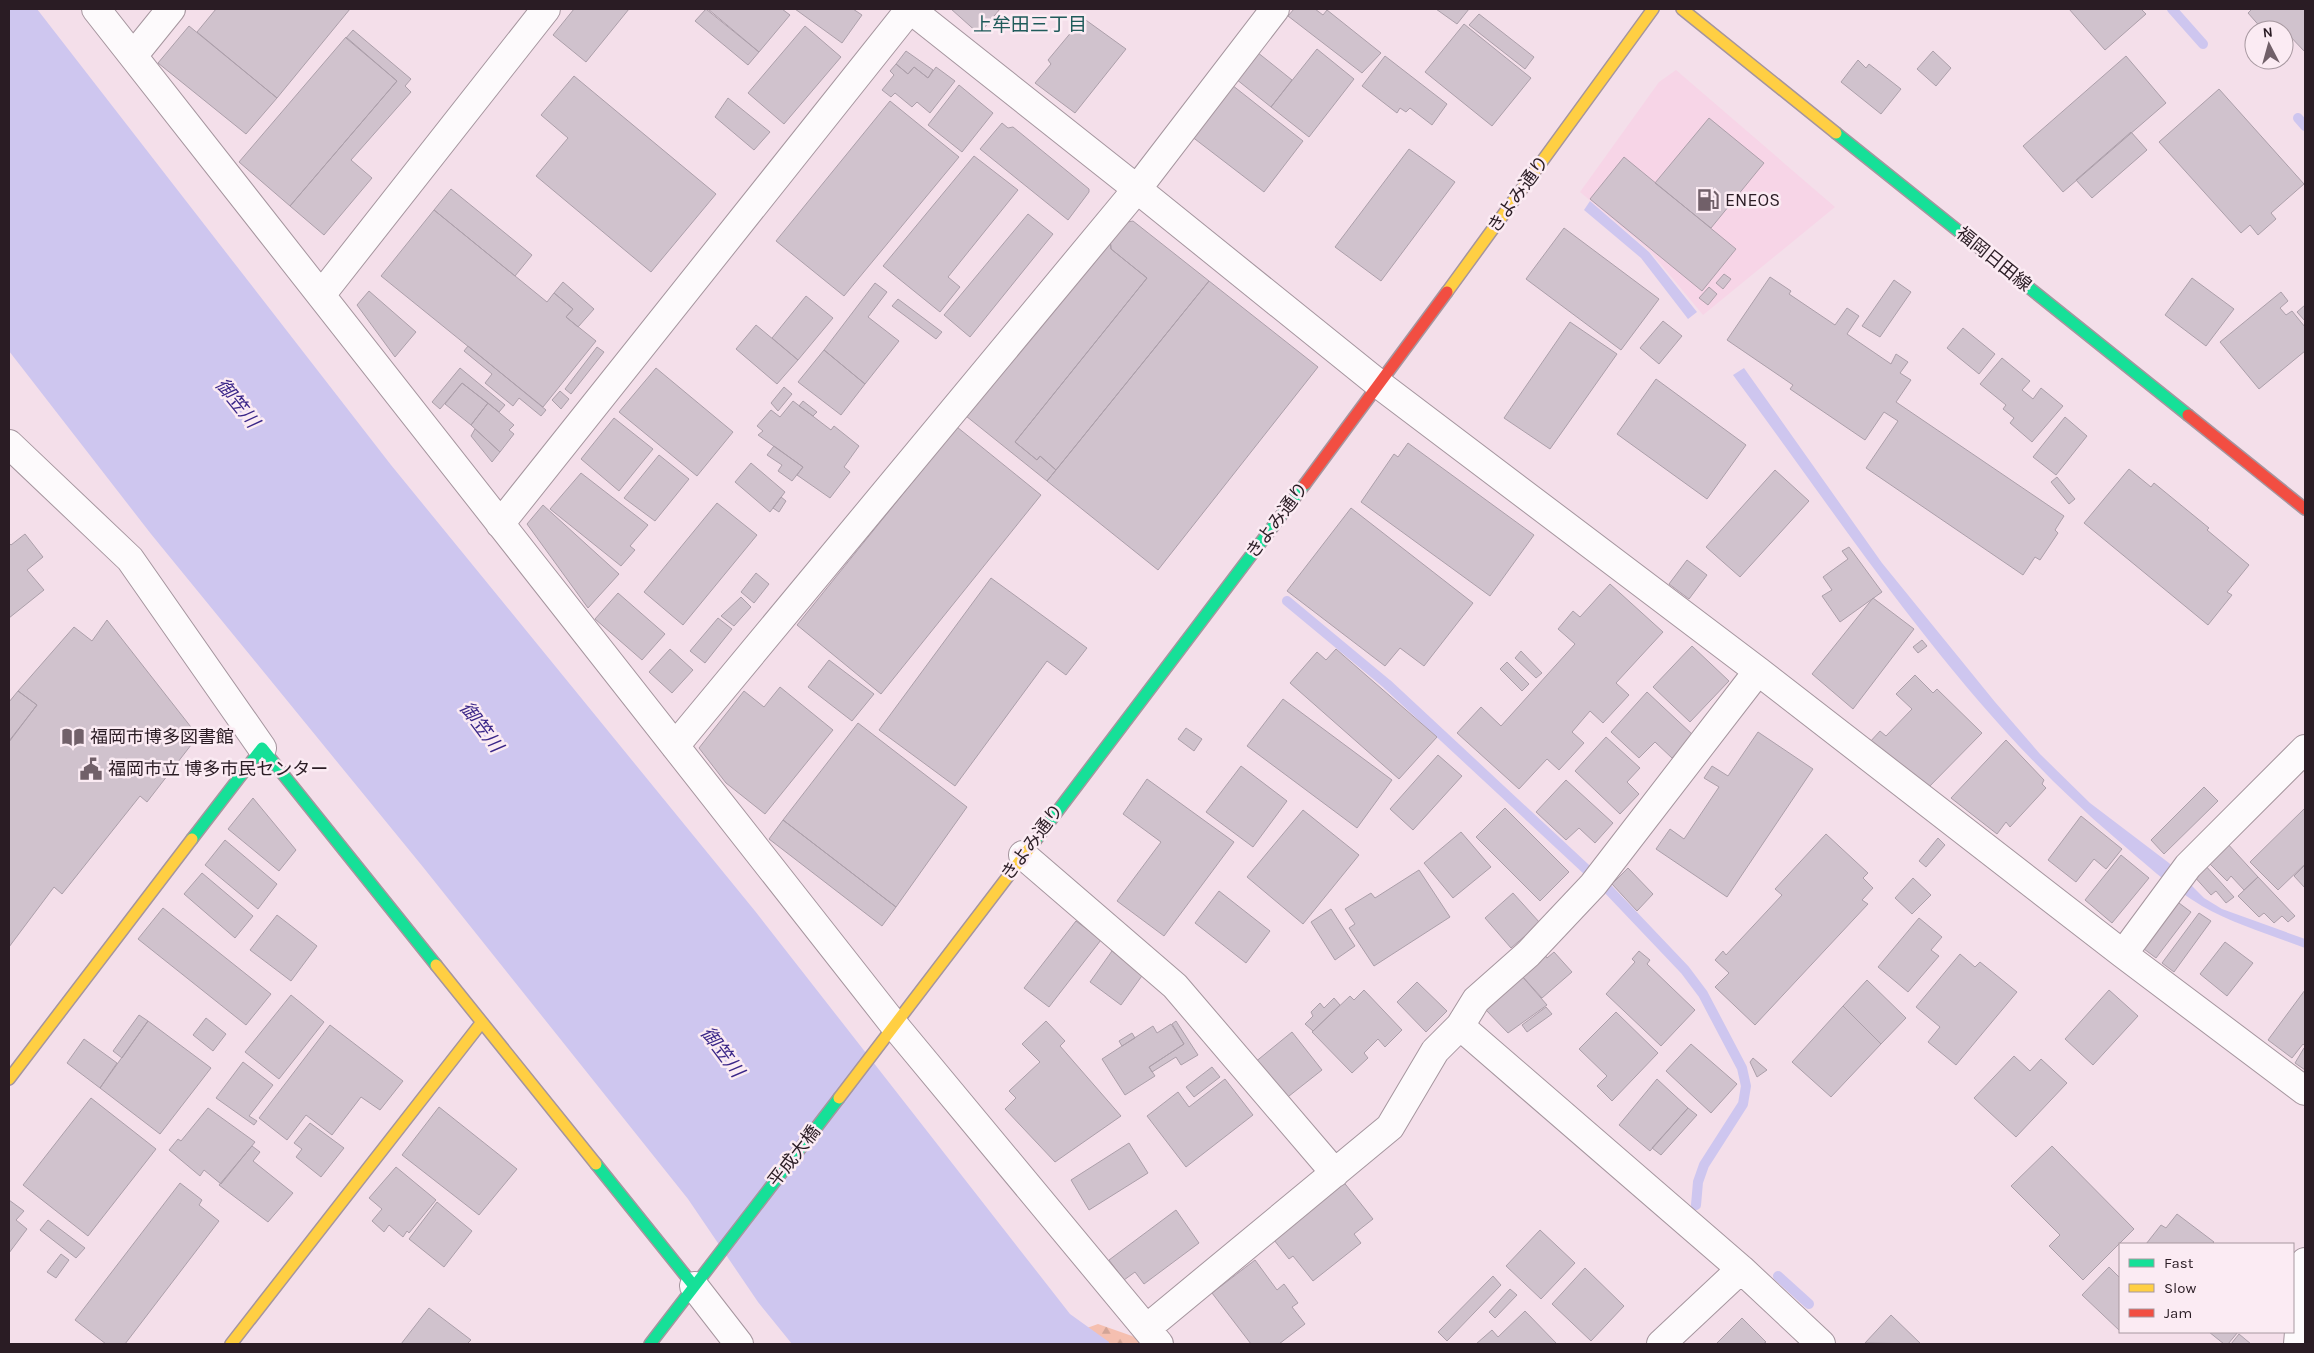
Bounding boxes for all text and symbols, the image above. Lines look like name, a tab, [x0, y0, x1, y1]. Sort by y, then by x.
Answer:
district label: 上牟田三丁目	[973, 14, 1087, 36]
north arrow	[2244, 20, 2294, 70]
text: N	[2262, 24, 2274, 42]
street label: きよみ通り	[1483, 151, 1553, 237]
fuel station icon: ENEOS	[1695, 187, 1721, 213]
place label: ENEOS	[1725, 189, 1780, 211]
street label: 福岡日田線	[1952, 222, 2036, 296]
water label: 御笠川	[211, 374, 265, 434]
street label: きよみ通り	[1241, 477, 1313, 563]
water label: 御笠川	[455, 698, 508, 758]
library icon: 福岡市博多図書館	[60, 724, 86, 750]
place label: 福岡市博多図書館	[90, 726, 234, 748]
public building icon: 福岡市立 博多市民センター	[78, 756, 104, 782]
place label: 福岡市立 博多市民センター	[108, 758, 328, 780]
street label: きよみ通り	[996, 799, 1068, 885]
water label: 御笠川	[696, 1023, 749, 1083]
street label: 平成大橋	[763, 1121, 825, 1191]
legend	[2119, 1243, 2294, 1333]
text: Fast	[2164, 1254, 2194, 1272]
text: Slow	[2164, 1279, 2196, 1297]
text: Jam	[2164, 1304, 2192, 1322]

